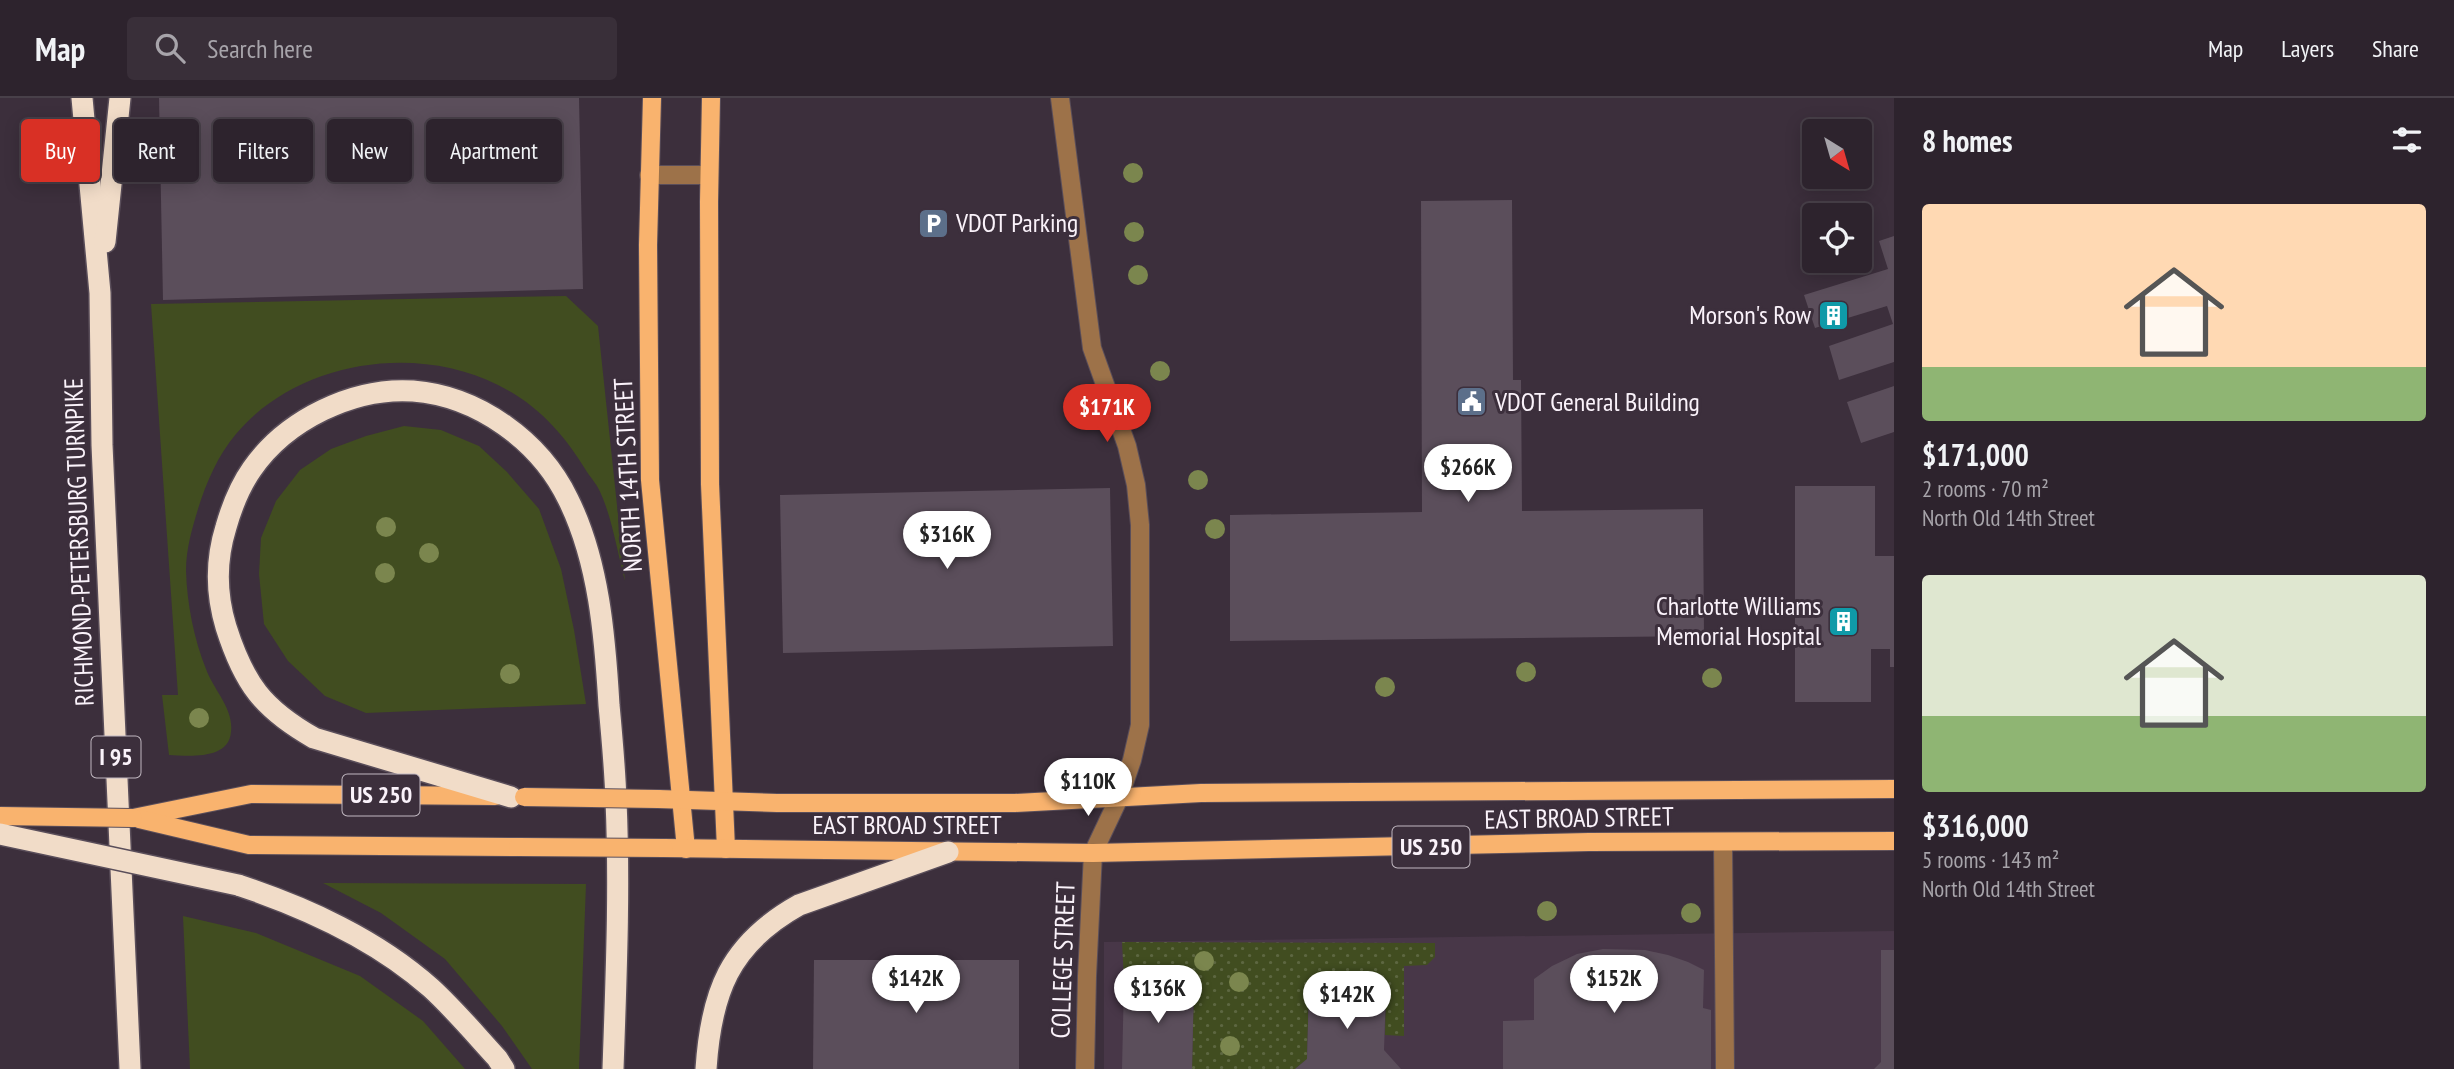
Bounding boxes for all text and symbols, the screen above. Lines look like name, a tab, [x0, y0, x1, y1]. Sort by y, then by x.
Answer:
search box	[127, 17, 617, 80]
text: Map	[35, 27, 85, 70]
icon: search	[151, 29, 189, 67]
text: Search here	[207, 32, 313, 65]
text: Map	[2208, 33, 2243, 64]
text: Layers	[2281, 33, 2334, 64]
text: Share	[2372, 33, 2419, 64]
chip: Buy	[21, 119, 100, 182]
chip: Rent	[114, 119, 199, 182]
chip: Filters	[213, 119, 313, 182]
chip: New	[327, 119, 412, 182]
chip: Apartment	[426, 119, 562, 182]
north arrow	[1802, 119, 1872, 189]
map controls	[1802, 119, 1872, 273]
text: 8 homes	[1922, 121, 2013, 160]
icon: filters	[2388, 121, 2426, 159]
button: locate	[1802, 203, 1872, 273]
parking icon: VDOT Parking	[916, 206, 950, 240]
place label: VDOT Parking	[955, 206, 1078, 239]
icon: home	[2111, 249, 2237, 375]
place label: Morson's Row	[1689, 298, 1812, 331]
building icon: Morson's Row	[1817, 298, 1851, 332]
street label: RICHMOND-PETERSBURG TURNPIKE	[56, 377, 101, 707]
street label: NORTH 14TH STREET	[606, 377, 649, 573]
pin: $171K	[1058, 384, 1156, 444]
public building icon: VDOT General Building	[1455, 385, 1489, 419]
place label: VDOT General Building	[1494, 385, 1700, 418]
text: $171K	[1079, 392, 1135, 421]
text: $171,000	[1922, 435, 2029, 474]
pin: $266K	[1419, 444, 1517, 504]
text: $266K	[1440, 452, 1496, 481]
text: 2 rooms · 70 m²	[1922, 474, 2049, 503]
text: North Old 14th Street	[1922, 503, 2095, 532]
pin: $316K	[898, 512, 996, 571]
text: $316K	[919, 519, 975, 548]
place label: Charlotte Williams Memorial Hospital	[1656, 589, 1821, 652]
building icon: Charlotte Williams Memorial Hospital	[1827, 604, 1861, 638]
icon: home	[2111, 620, 2237, 746]
road number: I 95	[92, 736, 140, 778]
pin: $110K	[1039, 758, 1137, 818]
text: $110K	[1060, 766, 1116, 795]
road number: US 250	[342, 774, 420, 816]
street label: EAST BROAD STREET	[1484, 799, 1674, 836]
text: $316,000	[1922, 806, 2029, 845]
street label: EAST BROAD STREET	[812, 808, 1002, 841]
road number: US 250	[1392, 826, 1470, 868]
text: 5 rooms · 143 m²	[1922, 845, 2059, 874]
text: North Old 14th Street	[1922, 874, 2095, 903]
street label: COLLEGE STREET	[1043, 881, 1082, 1039]
pin: $142K	[867, 956, 965, 1015]
pin: $152K	[1565, 956, 1663, 1015]
text: $142K	[888, 963, 944, 992]
text: $152K	[1586, 963, 1642, 992]
pin: $136K	[1109, 965, 1207, 1025]
pin: $142K	[1298, 972, 1396, 1031]
text: $136K	[1130, 973, 1186, 1002]
text: $142K	[1319, 979, 1375, 1008]

